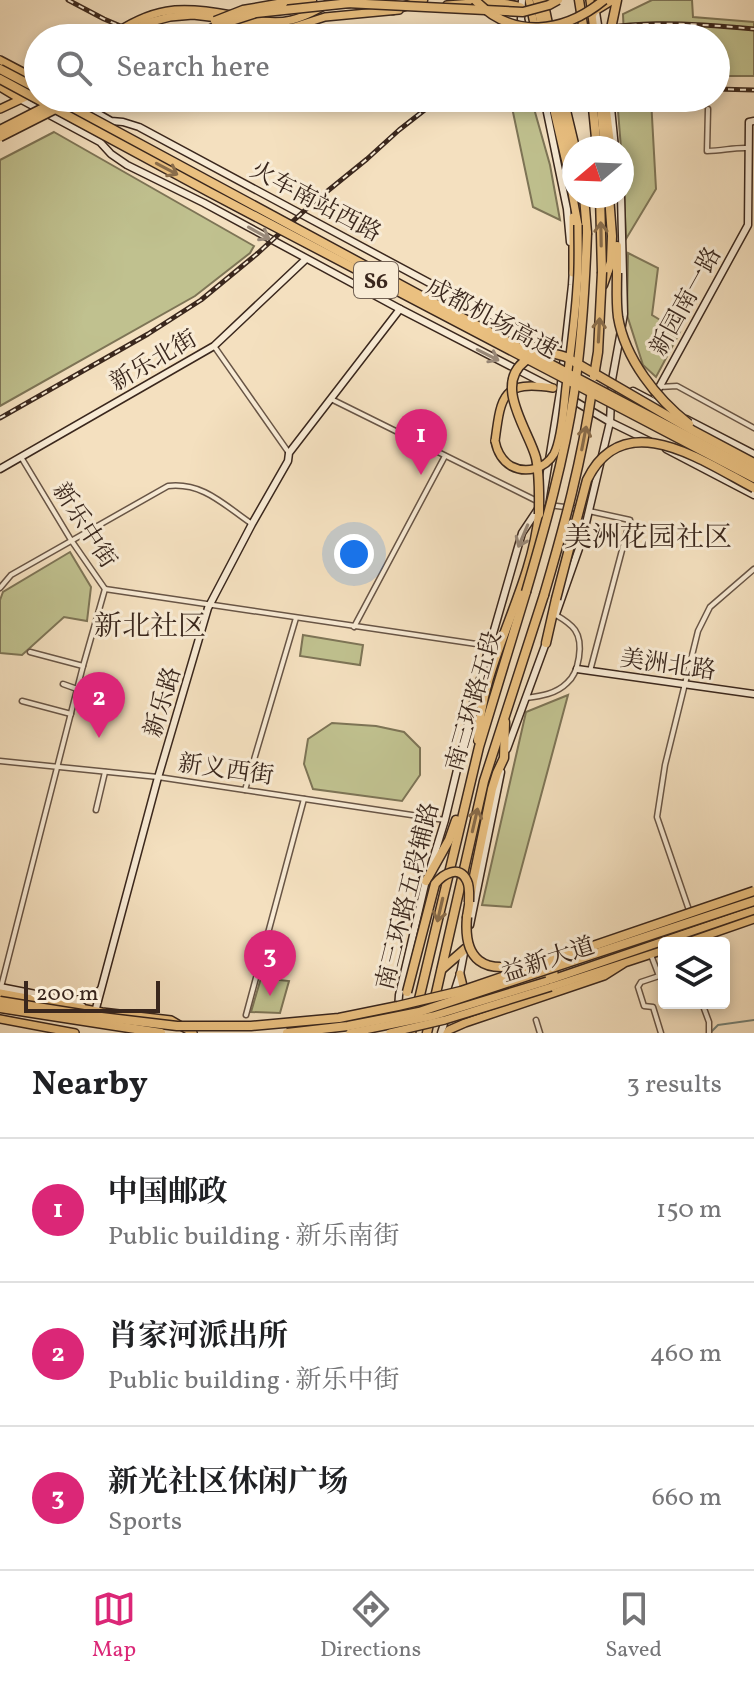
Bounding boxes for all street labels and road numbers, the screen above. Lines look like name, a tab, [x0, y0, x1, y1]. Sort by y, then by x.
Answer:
street label: 火车南站西路	[244, 154, 387, 252]
street label: 新园南一路	[643, 241, 731, 363]
road number: S6	[354, 262, 398, 298]
street label: 成都机场高速	[420, 271, 563, 369]
street label: 新乐北街	[104, 323, 204, 400]
street label: 新乐中街	[43, 477, 124, 576]
street label: 南三环路五段	[439, 628, 511, 775]
street label: 美洲北路	[618, 642, 718, 689]
street label: 新乐路	[137, 663, 191, 742]
street label: 新义西街	[176, 747, 276, 794]
street label: 南三环路五段辅路	[369, 799, 449, 994]
street label: 益新大道	[498, 930, 600, 992]

